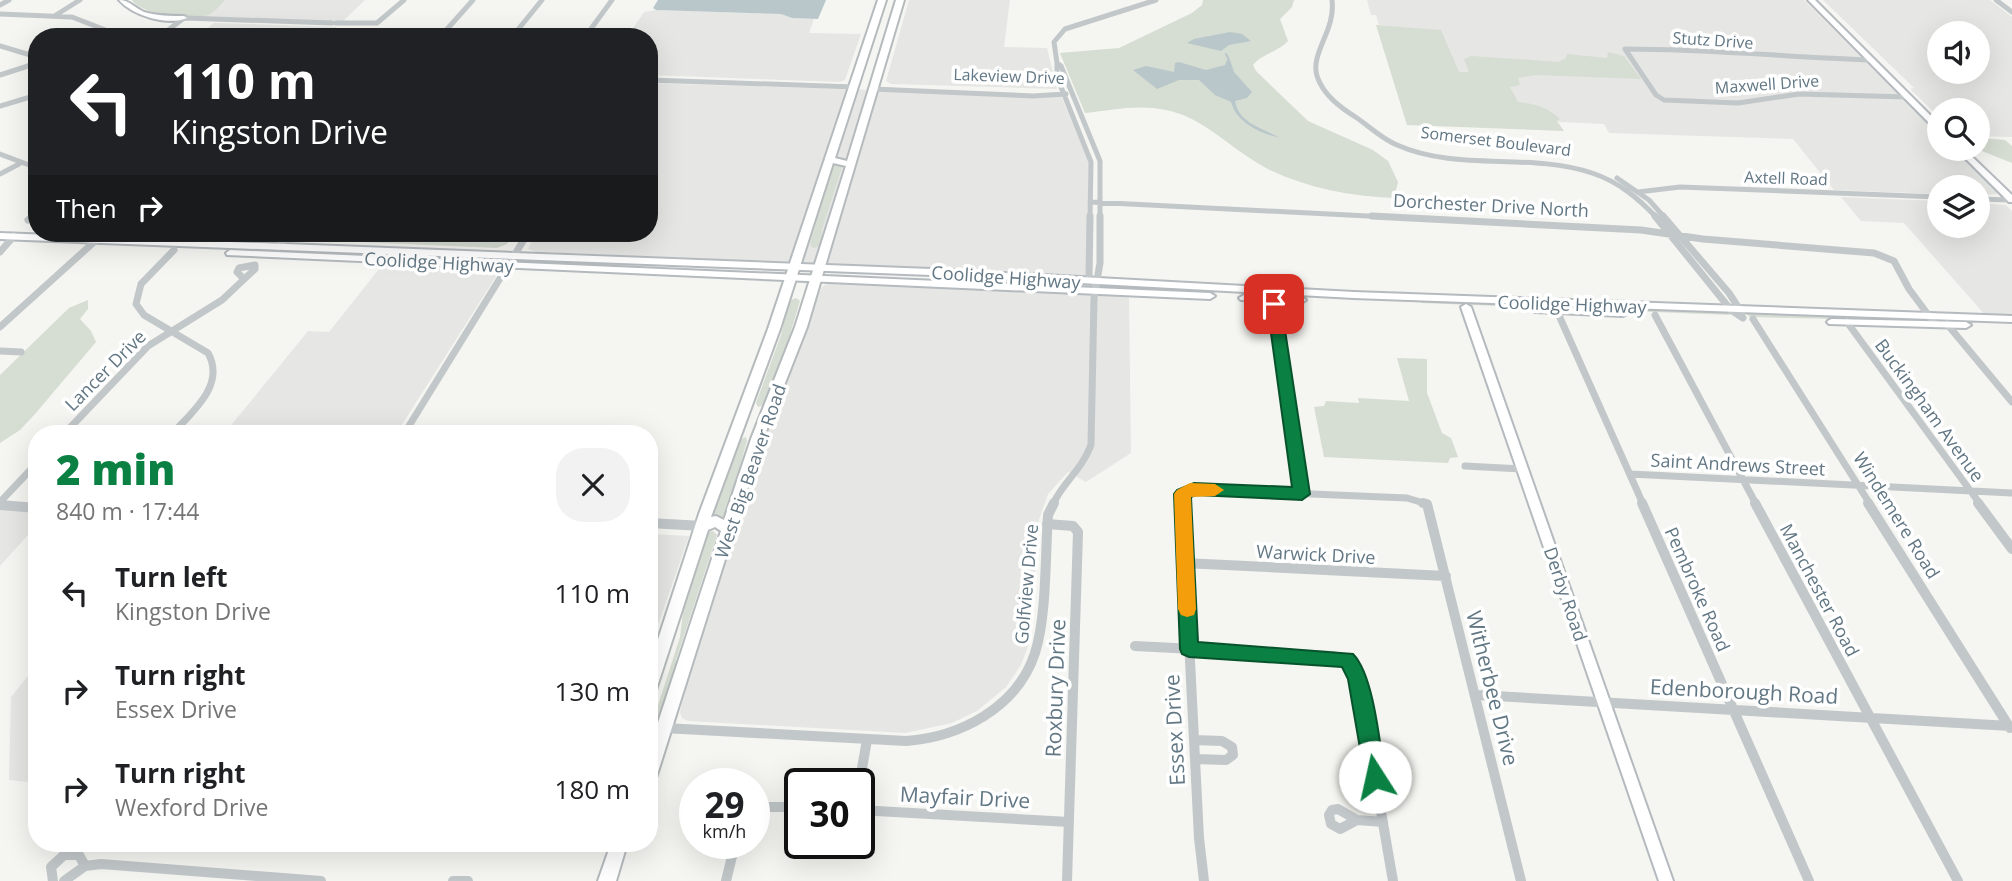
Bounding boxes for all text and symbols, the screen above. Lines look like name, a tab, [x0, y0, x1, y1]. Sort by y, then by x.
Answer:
map controls	[1927, 21, 1990, 238]
button: sound	[1927, 21, 1990, 84]
street label: Stutz Drive	[1672, 26, 1754, 54]
text: 110 m	[171, 47, 316, 113]
icon: left	[56, 56, 147, 147]
street label: Lakeview Drive	[953, 63, 1065, 89]
street label: Maxwell Drive	[1714, 69, 1820, 99]
button: search	[1927, 98, 1990, 161]
text: Kingston Drive	[171, 110, 388, 153]
street label: Somerset Boulevard	[1420, 121, 1572, 161]
street label: Axtell Road	[1744, 166, 1828, 190]
button: layers	[1927, 175, 1990, 238]
street label: Dorchester Drive North	[1392, 188, 1590, 222]
icon: right	[131, 189, 169, 227]
text: Then	[56, 190, 117, 226]
street label: Coolidge Highway	[364, 246, 515, 278]
street label: Coolidge Highway	[931, 260, 1082, 294]
pin	[1244, 274, 1304, 334]
icon: arrive	[1255, 285, 1293, 323]
street label: Coolidge Highway	[1497, 289, 1648, 319]
street label: Lancer Drive	[59, 324, 151, 416]
street label: Buckingham Avenue	[1870, 334, 1990, 486]
street label: West Big Beaver Road	[709, 381, 791, 561]
text: 2 min	[56, 440, 175, 497]
street label: Saint Andrews Street	[1650, 447, 1826, 481]
street label: Windemere Road	[1848, 447, 1946, 583]
button: close	[556, 448, 630, 522]
text: 840 m · 17:44	[56, 495, 199, 527]
street label: Manchester Road	[1775, 519, 1865, 661]
street label: Golfview Drive	[1009, 523, 1043, 645]
street label: Pembroke Road	[1660, 523, 1736, 655]
street label: Warwick Drive	[1256, 539, 1376, 569]
street label: Derby Road	[1539, 544, 1593, 644]
text: Turn left	[115, 559, 227, 595]
icon: left	[56, 574, 94, 612]
text: 110 m	[555, 575, 630, 611]
text: Kingston Drive	[115, 595, 271, 627]
street label: Witherbee Drive	[1460, 608, 1526, 768]
street label: Roxbury Drive	[1039, 618, 1071, 758]
text: Turn right	[115, 657, 246, 693]
icon: right	[56, 672, 94, 710]
street label: Edenborough Road	[1649, 672, 1839, 710]
text: 130 m	[555, 673, 630, 709]
street label: Essex Drive	[1157, 674, 1191, 786]
text: Essex Drive	[115, 693, 237, 725]
position arrow	[1338, 740, 1412, 814]
text: Turn right	[115, 755, 246, 791]
speed limit sign: 30	[784, 768, 875, 859]
icon: right	[56, 770, 94, 808]
text: 180 m	[555, 771, 630, 807]
street label: Mayfair Drive	[899, 780, 1031, 814]
text: 29	[704, 781, 745, 828]
text: Wexford Drive	[115, 791, 269, 823]
text: km/h	[703, 819, 746, 843]

